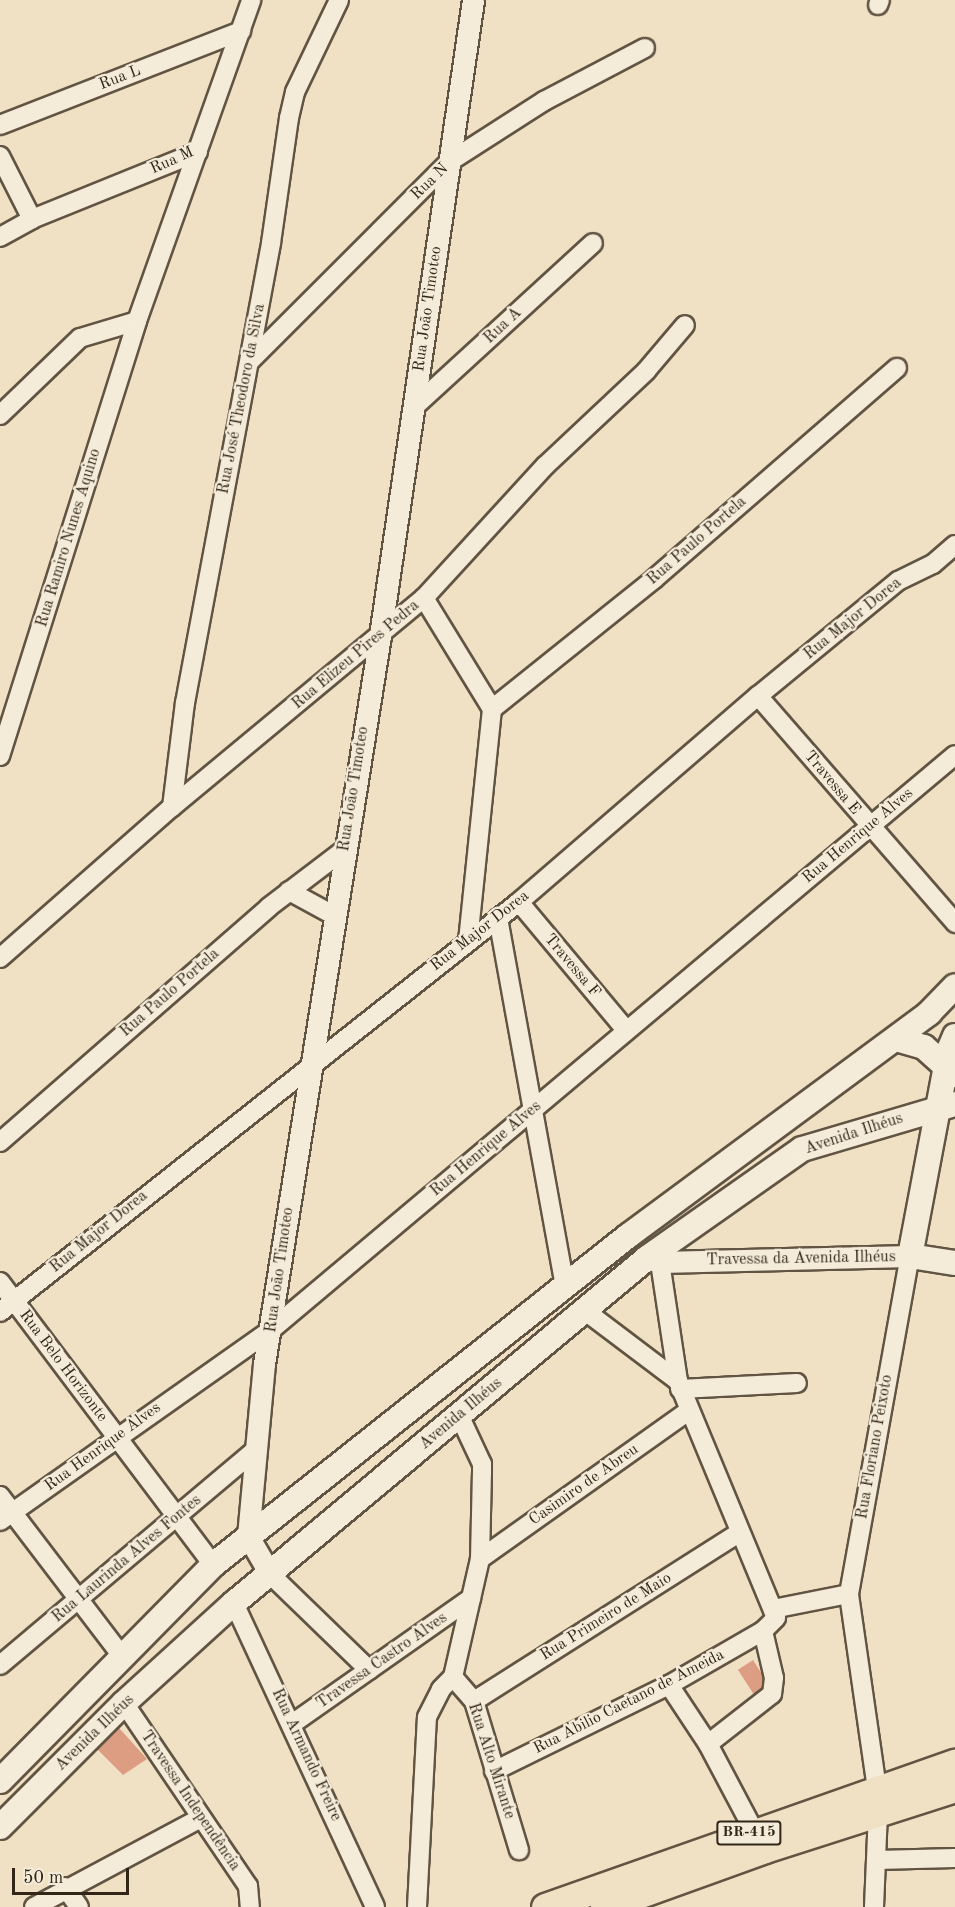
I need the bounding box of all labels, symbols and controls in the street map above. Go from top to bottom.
street label: Rua L [96,61,144,95]
street label: Rua M [147,143,197,179]
street label: Rua N [407,160,453,204]
street label: Rua João Timoteo [410,245,446,373]
street label: Rua José Theodoro da Silva [214,302,270,496]
street label: Rua A [480,304,526,348]
street label: Rua Ramiro Nunes Aquino [33,446,105,630]
street label: Rua Paulo Portela [643,493,751,589]
street label: Rua Major Dorea [800,574,906,664]
street label: Rua Elizeu Pires Pedra [288,596,424,714]
street label: Rua João Timoteo [335,725,373,853]
street label: Travessa E [800,747,864,819]
street label: Rua Henrique Alves [799,784,917,888]
street label: Rua Major Dorea [427,886,533,976]
street label: Travessa F [540,930,604,1002]
street label: Rua Paulo Portela [116,945,224,1041]
street label: Rua Henrique Alves [427,1097,545,1201]
street label: Avenida Ilhéus [802,1109,906,1159]
street label: Rua Major Dorea [46,1187,152,1277]
street label: Rua João Timoteo [262,1206,298,1334]
street label: Travessa da Avenida Ilhéus [706,1248,896,1270]
street label: Rua Belo Horizonte [15,1306,111,1426]
street label: Rua Floriano Peixoto [853,1373,897,1521]
street label: Avenida Ilhéus [416,1374,506,1454]
street label: Rua Henrique Alves [41,1398,165,1496]
street label: Casimiro de Abreu [526,1440,642,1530]
street label: Rua Laurinda Alves Fontes [48,1491,206,1627]
street label: Rua Primeiro de Maio [537,1569,675,1665]
street label: Travessa Castro Alves [313,1609,451,1713]
street label: Rua Abilio Caetano de Ameida [530,1645,728,1759]
street label: Rua Armando Freire [267,1686,345,1824]
street label: Avenida Ilhéus [52,1691,138,1775]
street label: Rua Alto Mirante [463,1701,519,1821]
street label: Travessa Independência [136,1727,244,1875]
road number: BR-415 [716,1821,782,1845]
scale bar [15,1856,132,1894]
text: 50 m [23,1869,63,1887]

